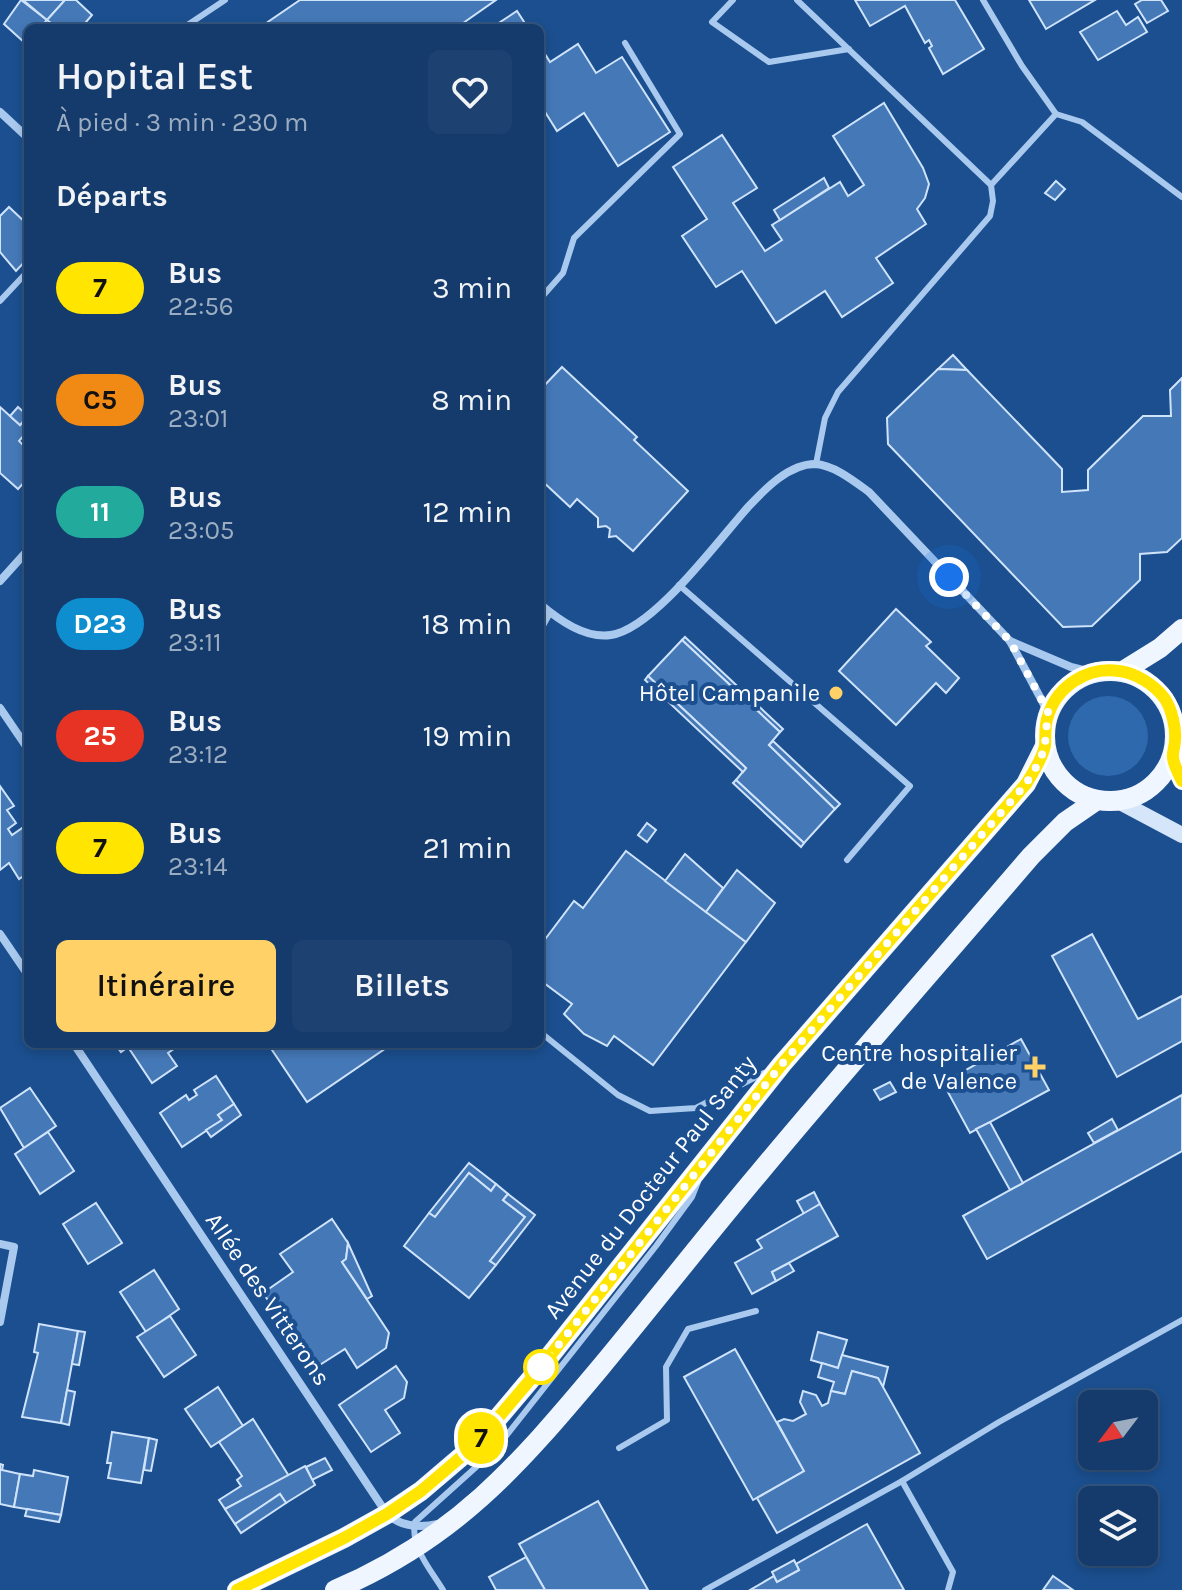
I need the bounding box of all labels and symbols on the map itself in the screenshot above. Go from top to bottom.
your location [929,557,969,597]
place label: Hôtel Campanile [639,679,820,707]
marker: Hôtel Campanile [827,684,845,702]
place label: Centre hospitalier de Valence [821,1039,1017,1095]
street label: Avenue du Docteur Paul Santy [538,1050,762,1324]
marker: Centre hospitalier de Valence [1024,1056,1046,1078]
street label: Allée des Vitterons [200,1207,336,1391]
unlabelled marker [524,1350,558,1384]
north arrow [1078,1390,1158,1470]
line badge: 7 [455,1412,507,1464]

